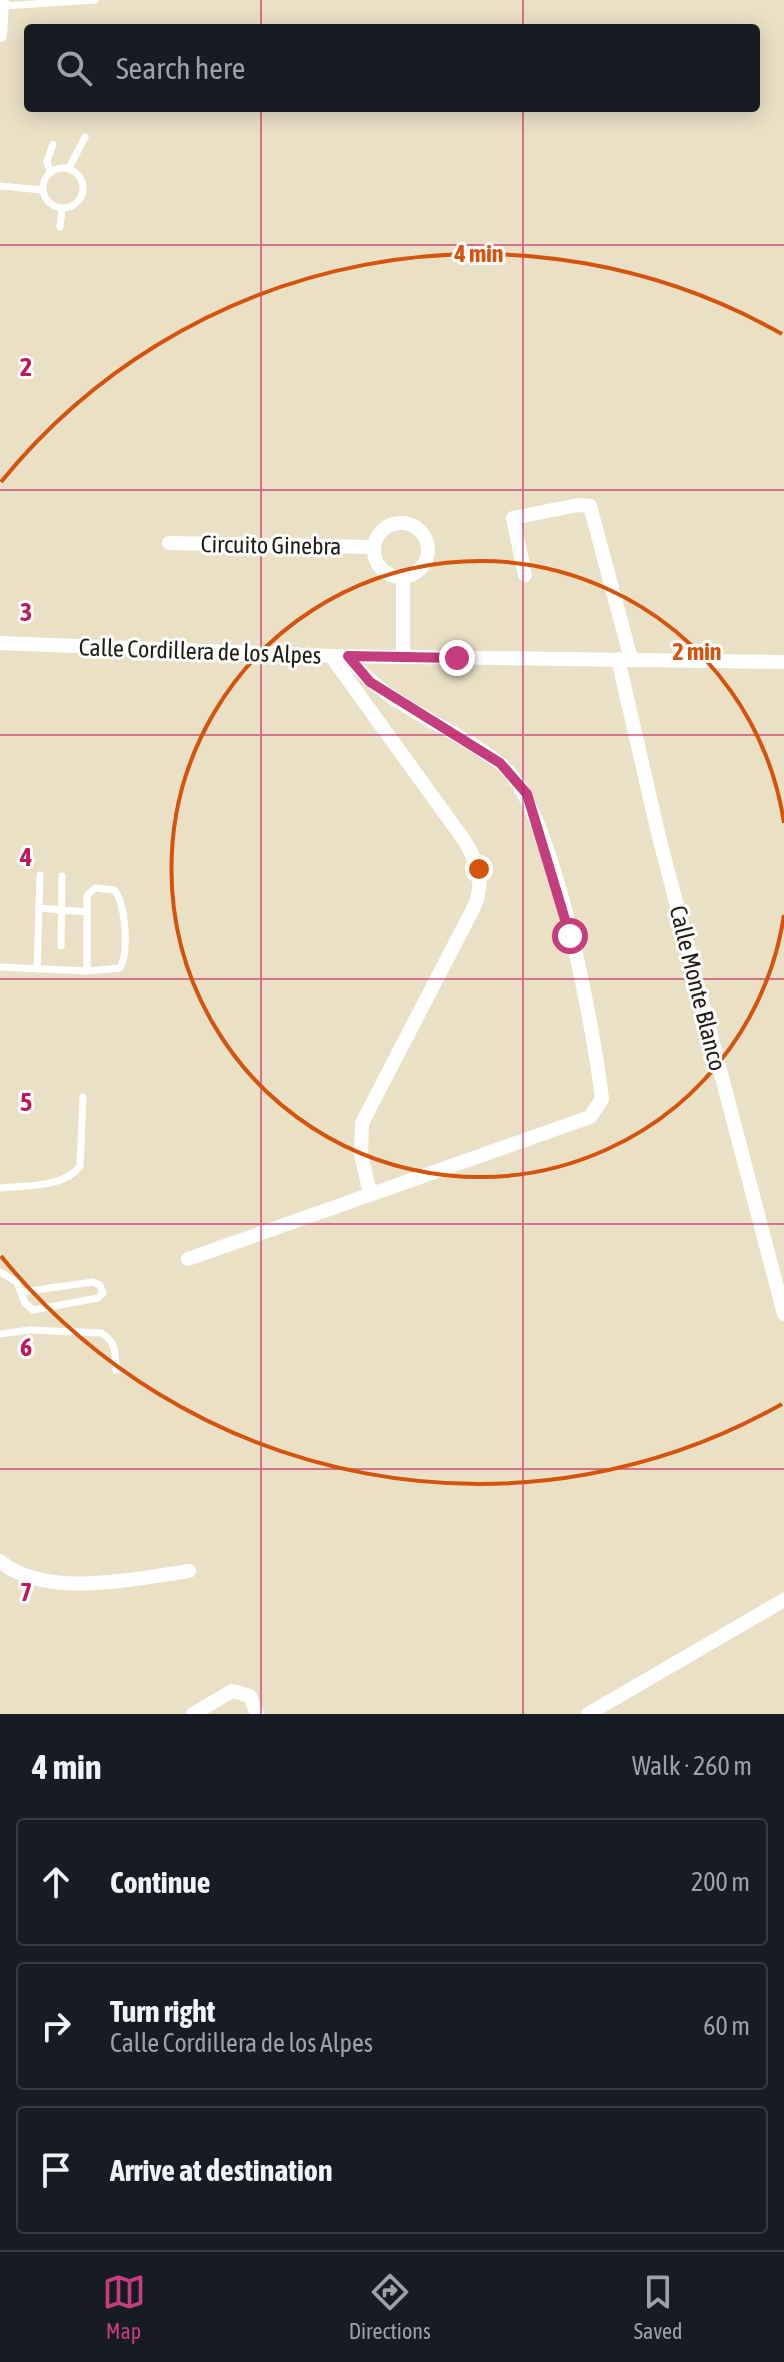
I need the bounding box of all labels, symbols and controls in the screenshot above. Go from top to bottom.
search box [24,24,760,112]
icon: search [52,46,96,90]
text: Search here [116,51,245,85]
text: 4 min [453,240,504,267]
text: 2 [20,352,32,382]
street label: Circuito Ginebra [201,530,341,560]
text: 3 [20,597,32,627]
street label: Calle Cordillera de los Alpes [78,633,322,669]
text: 2 min [672,638,722,665]
route end [439,640,475,676]
text: 4 [19,842,32,872]
centre of rings [465,855,493,883]
street label: Calle Monte Blanco [664,903,732,1073]
route start [552,918,588,954]
text: 5 [20,1087,32,1117]
text: 6 [20,1332,32,1362]
text: 7 [20,1577,32,1607]
text: 4 min [32,1747,101,1786]
text: Walk · 260 m [632,1751,752,1781]
icon: ahead [34,1860,78,1904]
text: Continue [110,1865,210,1899]
text: 200 m [691,1867,750,1897]
text: Turn right [110,1994,216,2028]
icon: right [34,2004,78,2048]
text: 60 m [703,2011,750,2041]
text: Calle Cordillera de los Alpes [110,2028,373,2058]
icon: arrive [34,2148,78,2192]
text: Arrive at destination [110,2153,332,2187]
tab: Map [102,2270,146,2344]
tab: Directions [349,2270,431,2344]
tab: Saved [634,2270,682,2344]

